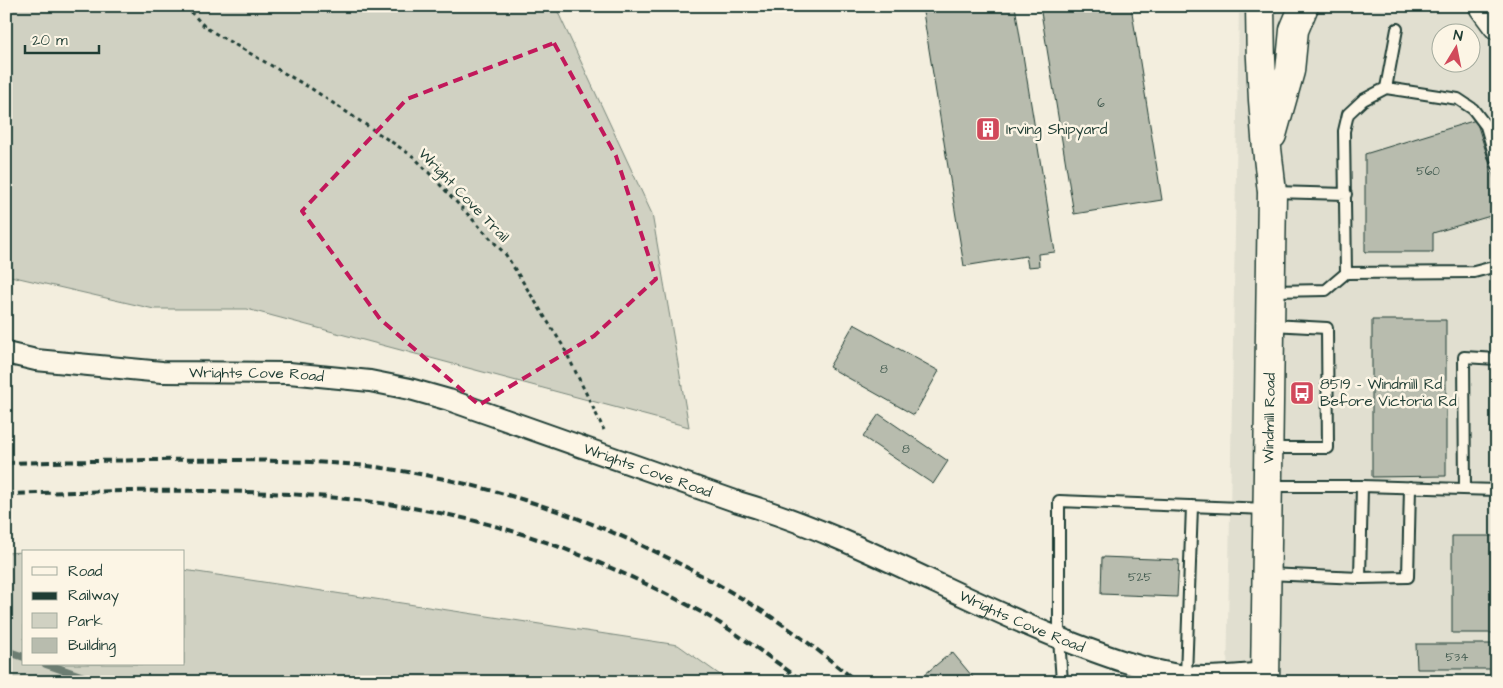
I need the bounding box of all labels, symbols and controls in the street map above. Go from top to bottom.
scale bar [25,22,99,54]
north arrow [1430,22,1480,72]
text: N [1452,26,1464,47]
text: 20 m [32,30,68,51]
house number: 6 [1097,95,1105,112]
building icon: Irving Shipyard [975,116,1001,142]
place label: Irving Shipyard [1006,119,1108,141]
street label: Wright Cove Trail [413,144,514,247]
house number: 560 [1416,163,1440,180]
house number: 8 [880,361,888,378]
street label: Wrights Cove Road [189,362,325,387]
street label: Windmill Road [1258,372,1281,464]
place label: 8519 - Windmill Rd Before Victoria Rd [1320,374,1457,412]
bus stop icon: 8519 - Windmill Rd Before Victoria Rd [1289,380,1315,406]
street label: Wrights Cove Road [581,438,715,503]
house number: 8 [902,441,910,458]
legend [22,550,185,666]
text: Road [68,561,103,582]
house number: 525 [1128,569,1152,586]
text: Railway [68,585,119,607]
street label: Wrights Cove Road [956,585,1088,658]
text: Park [68,611,103,632]
text: Building [68,635,116,657]
house number: 534 [1446,649,1468,666]

